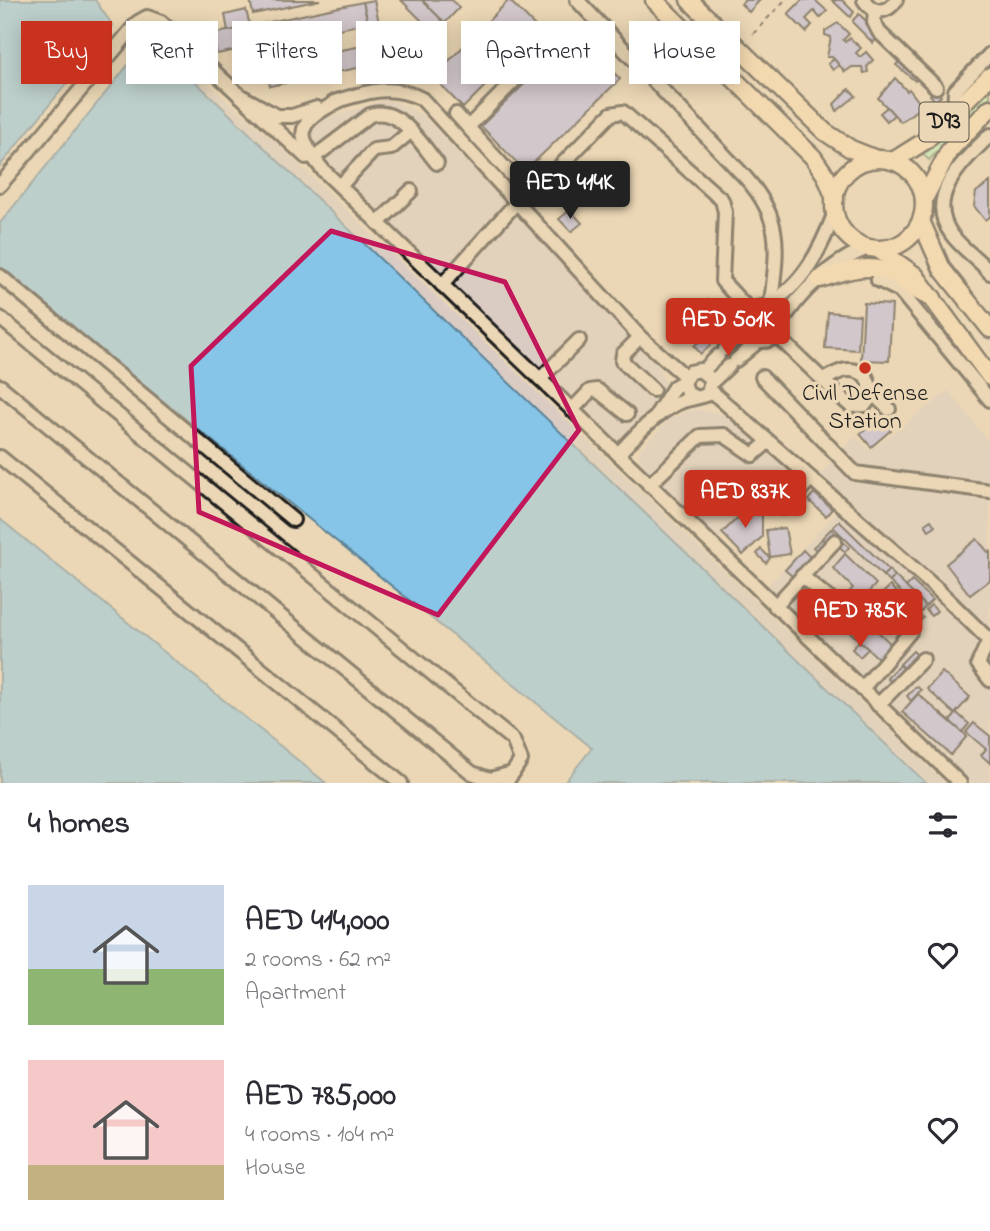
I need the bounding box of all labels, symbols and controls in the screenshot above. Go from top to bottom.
chip: Buy [21,21,112,84]
chip: Rent [126,21,218,84]
chip: Filters [232,21,342,84]
chip: New [356,21,447,84]
chip: Apartment [461,21,615,84]
chip: House [629,21,740,84]
road number: D93 [920,102,968,141]
pin: AED 414K [498,162,642,221]
text: AED 414K [526,167,614,200]
pin: AED 501K [656,298,800,358]
text: AED 501K [682,304,774,337]
marker: Civil Defense Station [857,360,873,376]
place label: Civil Defense Station [802,377,928,440]
pin: AED 837K [673,470,817,530]
text: AED 837K [700,476,790,509]
pin: AED 785K [788,590,932,649]
text: AED 785K [813,595,907,628]
text: 4 homes [28,803,130,847]
icon: filters [924,806,962,844]
text: AED 414,000 [245,900,389,944]
icon: home [84,913,168,997]
icon: heart [924,936,962,974]
text: 2 rooms · 62 m² [245,944,391,977]
text: Apartment [245,977,346,1010]
text: AED 785,000 [245,1075,396,1119]
icon: home [84,1088,168,1172]
icon: heart [924,1111,962,1149]
text: 4 rooms · 104 m² [245,1119,394,1152]
text: House [245,1152,305,1185]

